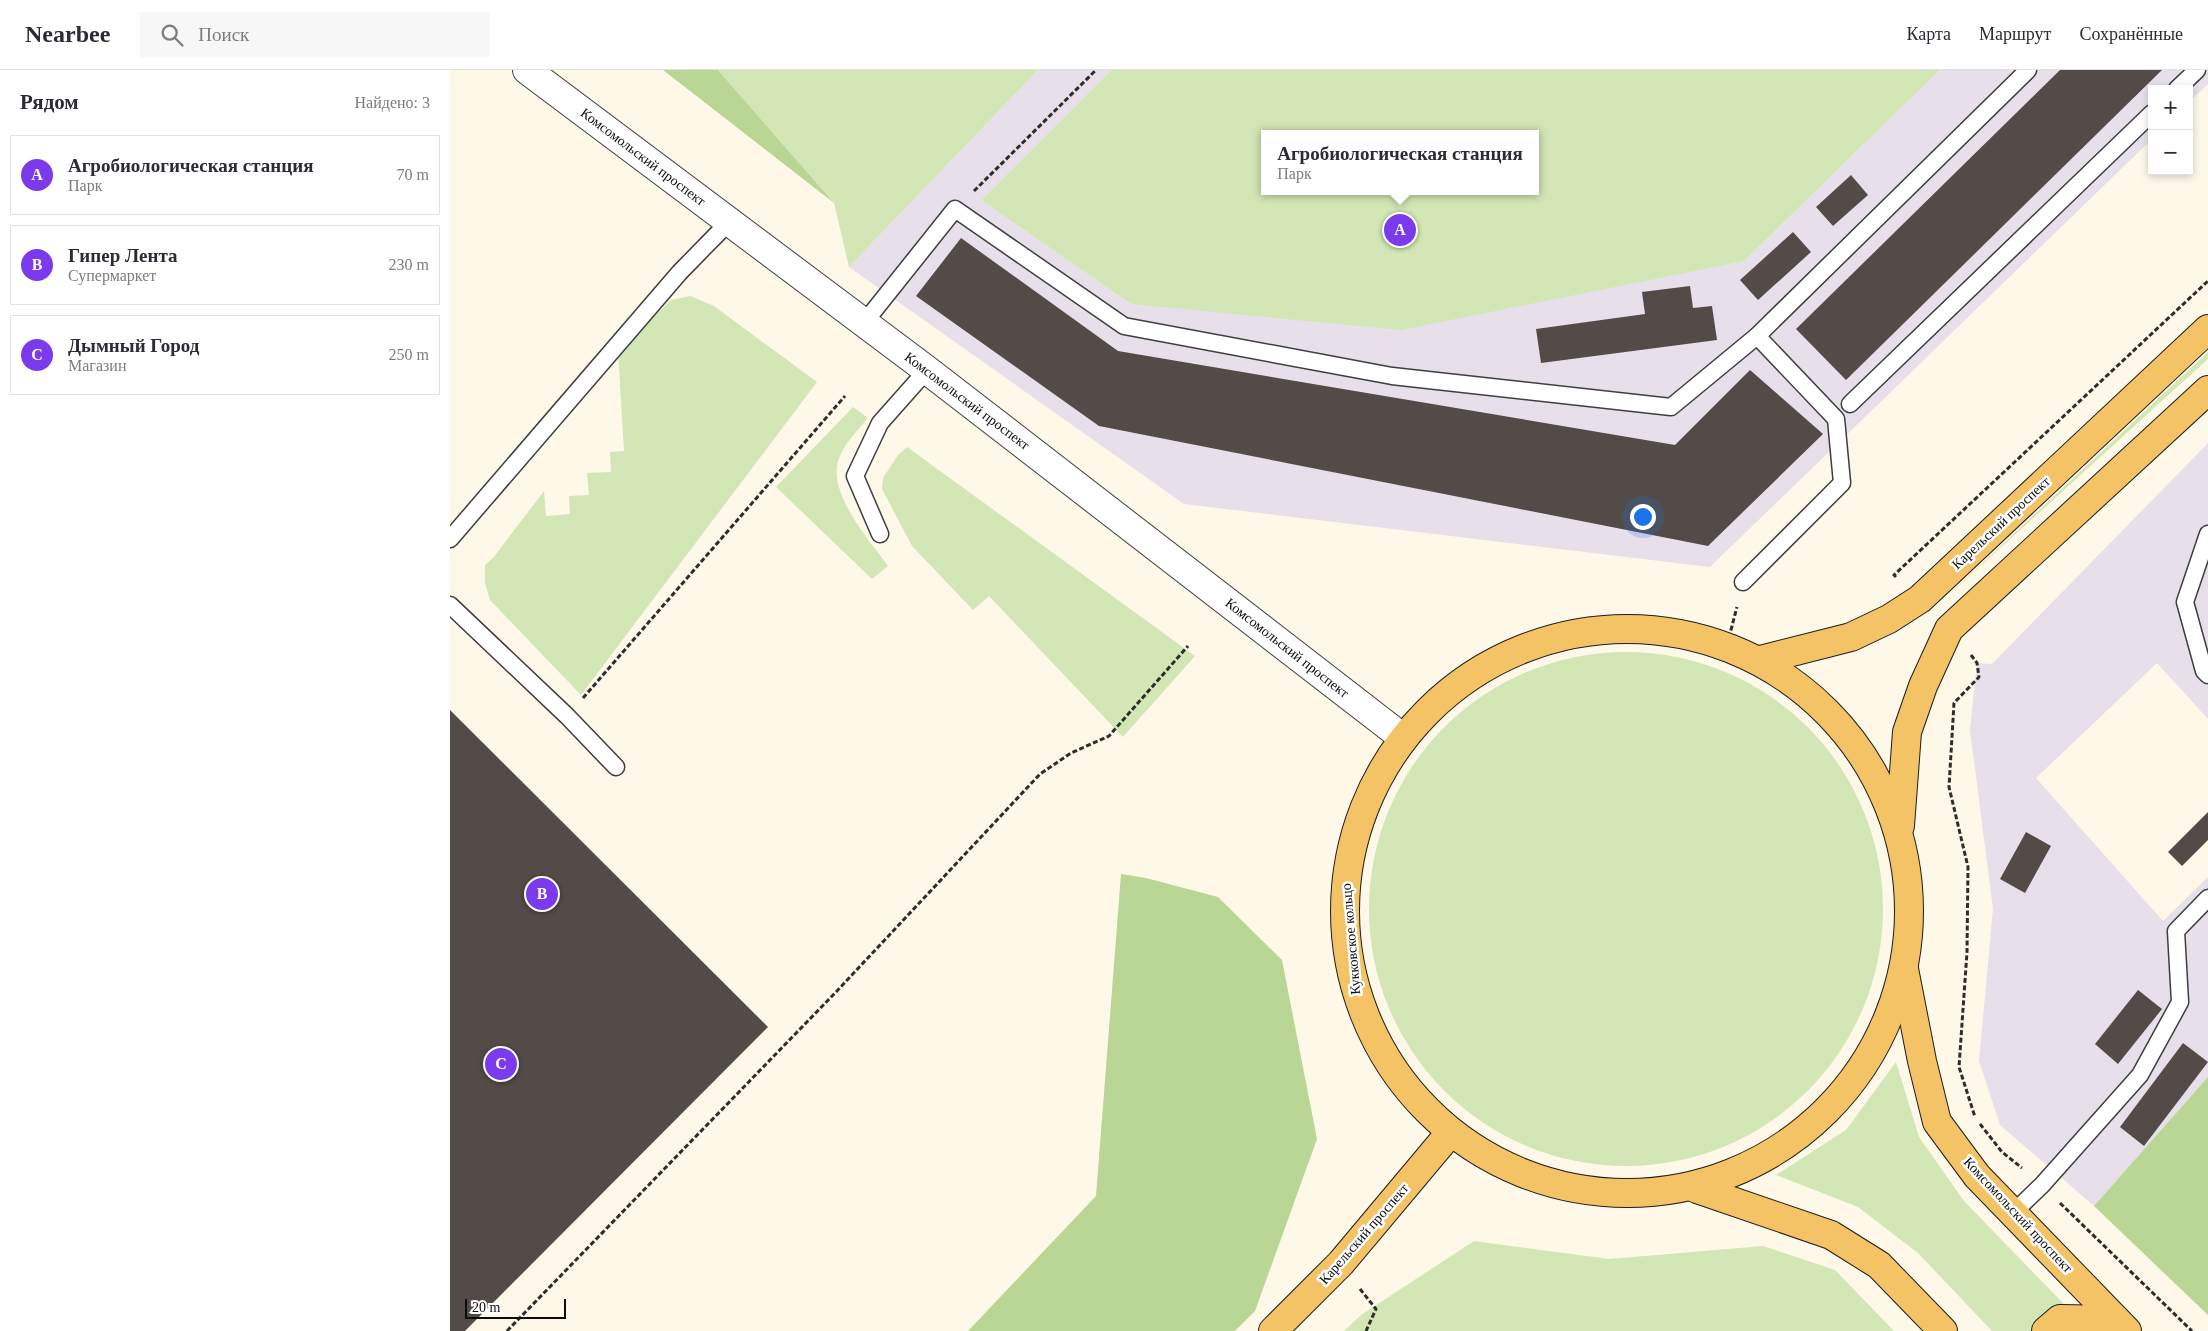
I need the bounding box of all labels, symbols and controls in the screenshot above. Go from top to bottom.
search box [140,12,490,57]
text: Nearbee [25,21,110,47]
icon: search [158,21,186,49]
text: Поиск [198,24,249,45]
text: Карта [1906,24,1951,44]
text: Маршрут [1979,24,2051,44]
text: Сохранённые [2079,24,2183,44]
map controls [2148,85,2193,175]
button: + [2148,85,2193,130]
text: Рядом [20,90,79,114]
text: Найдено: 3 [355,94,430,111]
street label: Комсомольский проспект [578,105,708,209]
popup [1261,130,1539,195]
button: − [2148,130,2193,175]
text: Агробиологическая станция [1277,143,1523,164]
text: Агробиологическая станция [68,155,313,176]
text: Парк [1277,165,1312,182]
text: A [31,166,43,183]
text: 70 m [397,166,429,183]
text: Парк [68,177,102,194]
pin: A [1384,211,1416,249]
text: Гипер Лента [68,245,177,266]
text: B [32,256,42,273]
text: 230 m [389,256,429,273]
text: Супермаркет [68,267,156,284]
text: Дымный Город [68,335,199,356]
text: C [31,346,43,363]
text: 250 m [389,346,429,363]
street label: Комсомольский проспект [902,349,1032,453]
text: Магазин [68,357,126,374]
street label: Карельский проспект [1949,474,2053,572]
your location [1630,504,1656,530]
street label: Комсомольский проспект [1222,595,1352,701]
pin: B [526,875,558,913]
street label: Кукковское кольцо [1339,883,1363,995]
pin: C [485,1045,517,1083]
street label: Комсомольский проспект [1961,1154,2075,1276]
street label: Карельский проспект [1316,1181,1412,1287]
scale bar [465,1296,566,1319]
text: 20 m [472,1300,500,1315]

